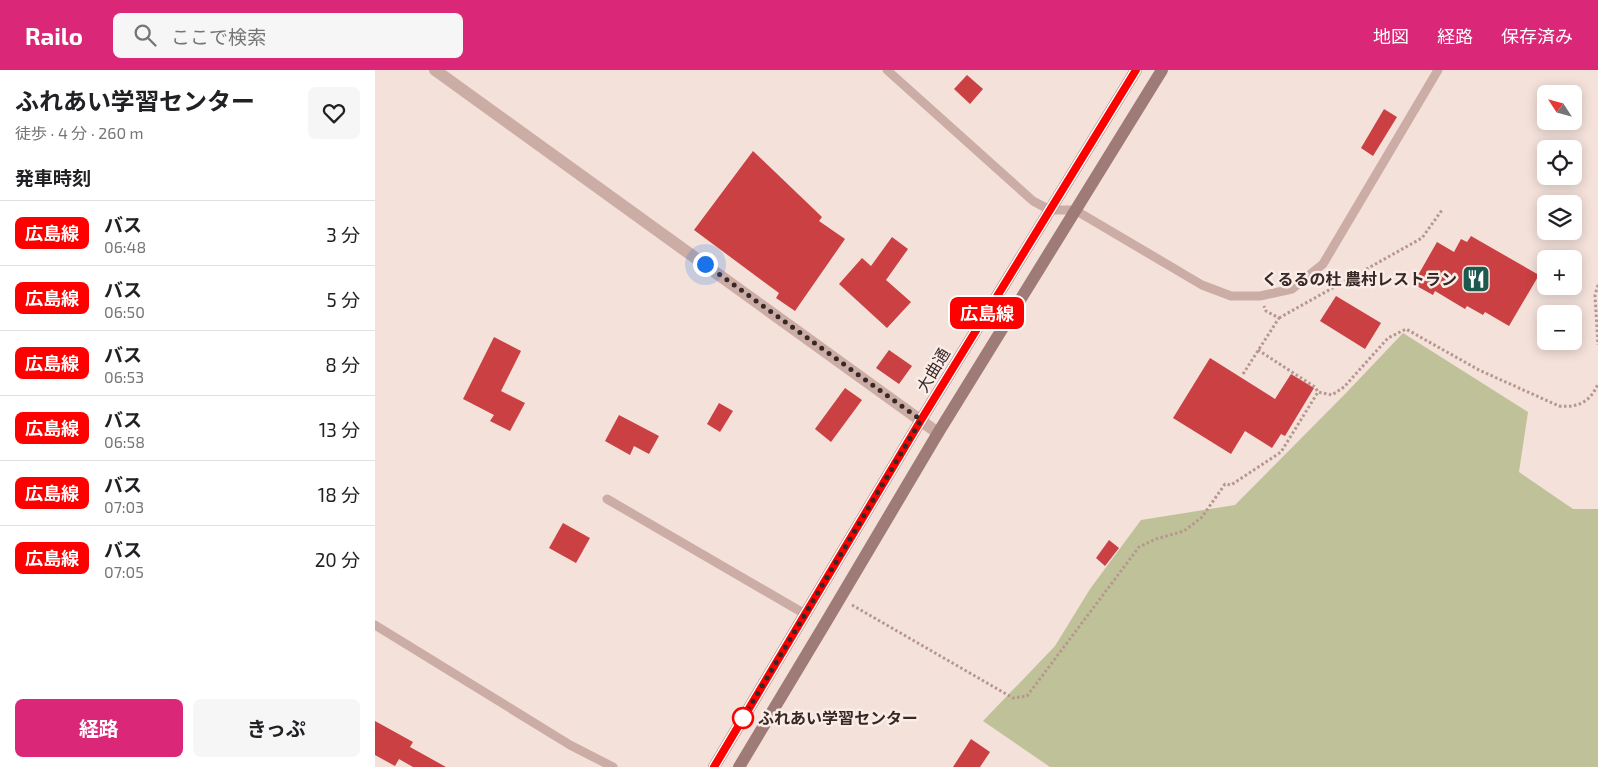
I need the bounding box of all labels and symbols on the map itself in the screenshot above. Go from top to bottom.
north arrow [1537,85,1583,130]
your location [693,252,718,277]
restaurant icon: くるるの杜 農村レストラン [1461,264,1491,294]
place label: くるるの杜 農村レストラン [1262,269,1457,288]
line badge: 広島線 [958,297,1016,329]
street label: 大曲通 [912,344,953,395]
marker: ふれあい学習センター [732,707,754,729]
place label: ふれあい学習センター [758,708,918,727]

